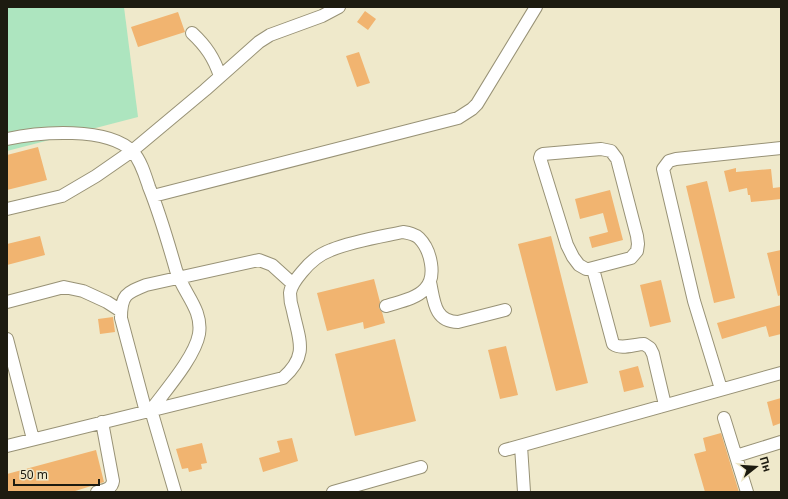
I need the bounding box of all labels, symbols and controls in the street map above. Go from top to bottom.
north arrow [736,447,776,487]
text: Пн [757,454,775,474]
scale bar [14,461,99,487]
text: 50 m [20,466,48,483]

